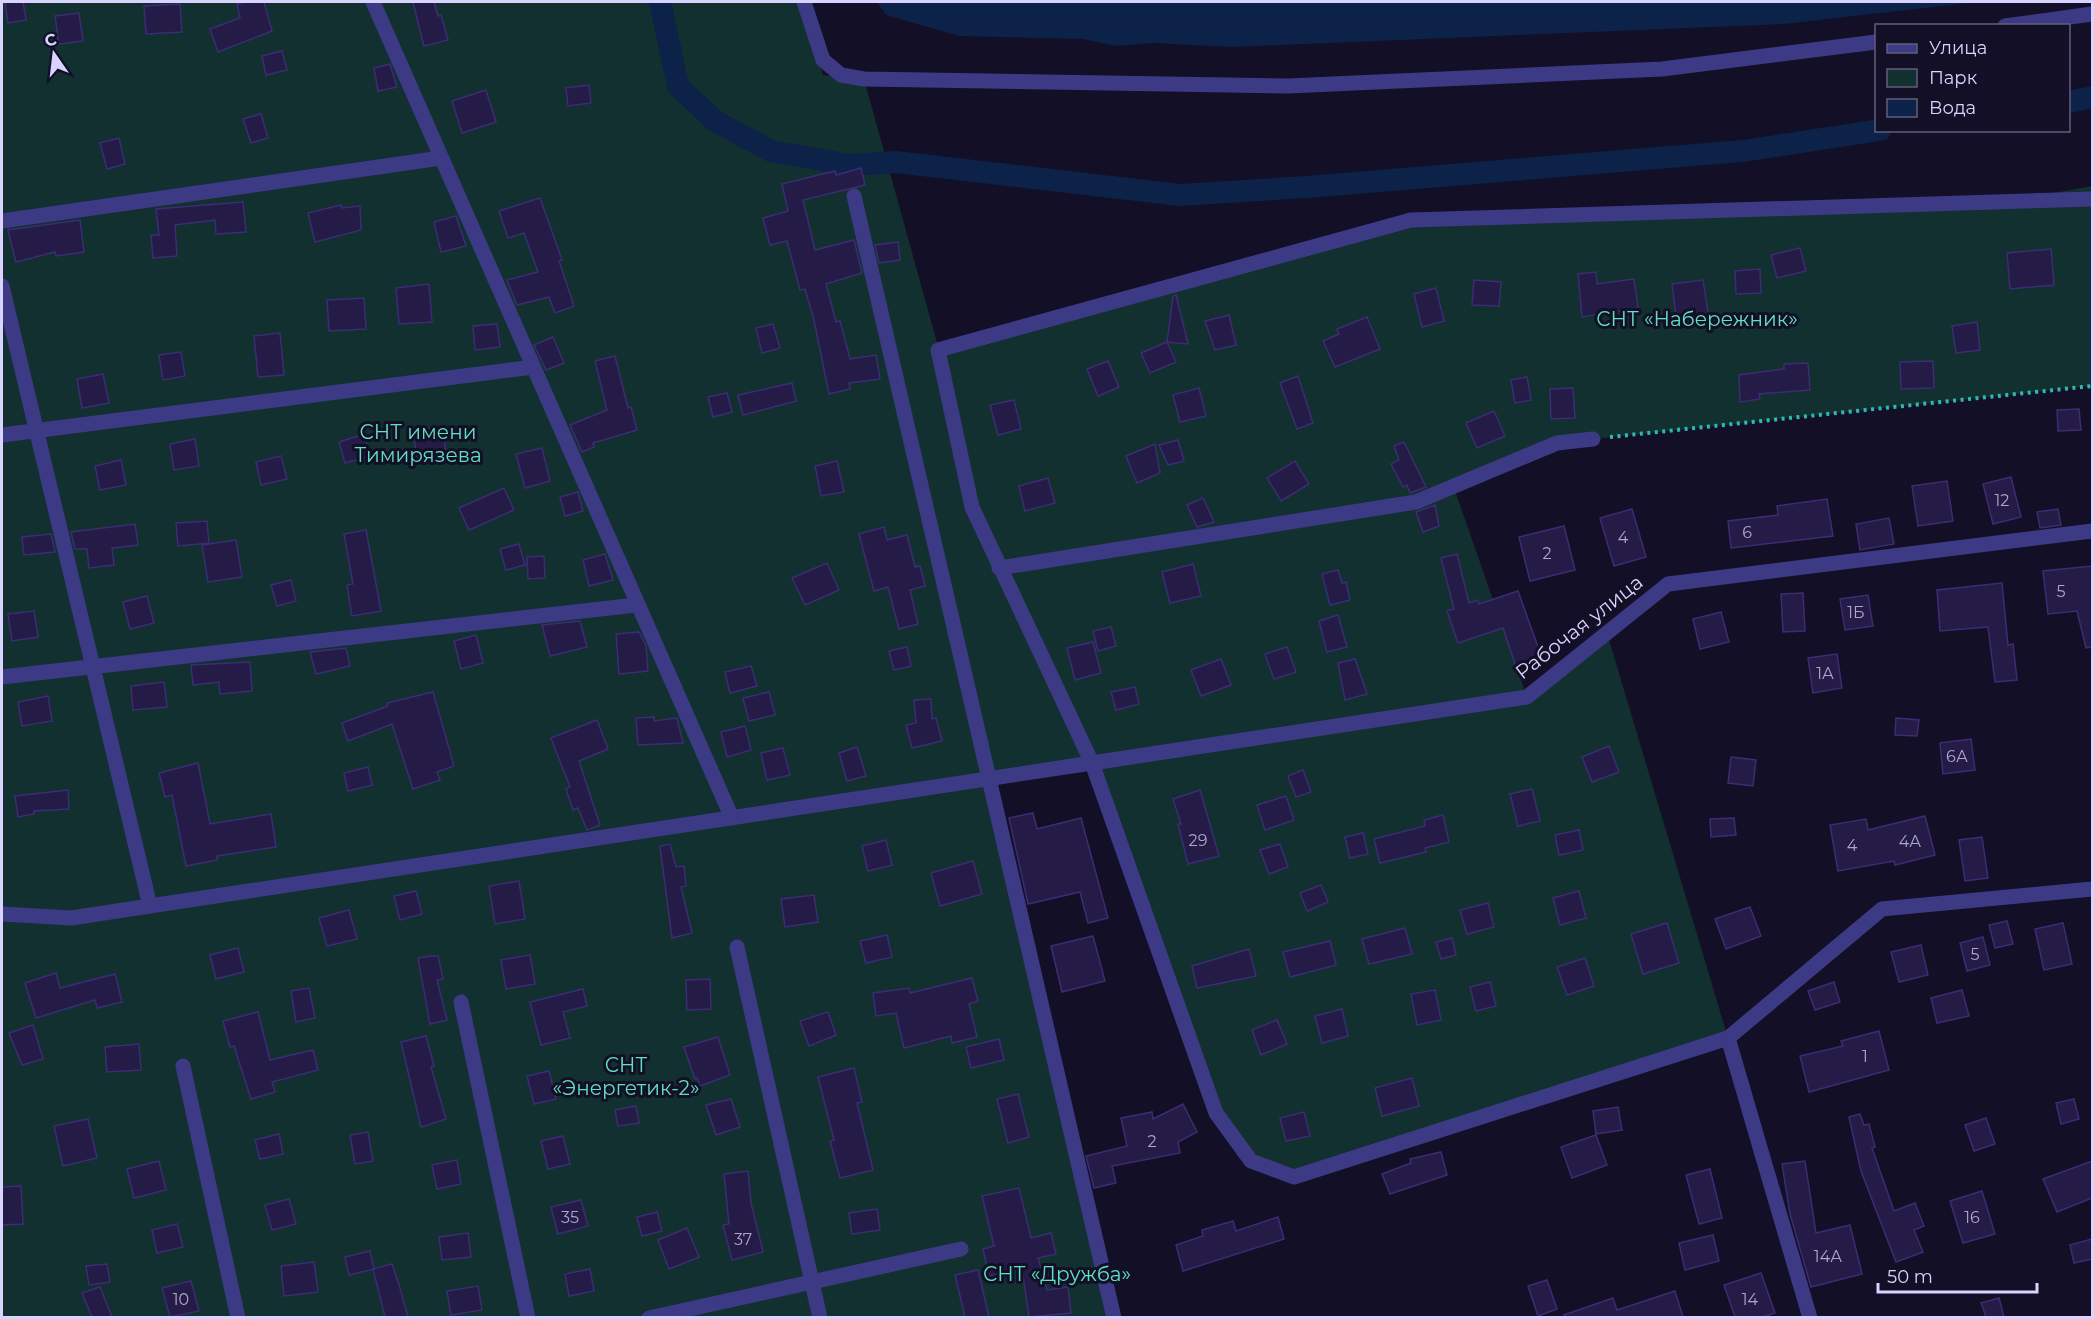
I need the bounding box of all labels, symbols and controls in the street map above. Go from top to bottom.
north arrow [24,24,84,84]
legend [1875,24,2070,132]
text: С [43,29,59,51]
text: Улица [1929,37,1987,59]
text: Парк [1929,67,1978,89]
text: Вода [1929,97,1976,119]
park label: СНТ «Набережник» [1596,307,1798,331]
park label: СНТ имени Тимирязева [354,420,482,467]
house number: 12 [1995,491,2009,510]
house number: 6 [1742,523,1752,542]
house number: 4 [1618,528,1629,547]
house number: 2 [1542,544,1552,563]
street label: Рабочая улица [1511,570,1647,684]
house number: 5 [2056,582,2066,601]
house number: 1Б [1847,603,1865,622]
house number: 1А [1816,664,1834,683]
house number: 6А [1946,747,1968,766]
house number: 29 [1189,831,1207,850]
house number: 4А [1899,832,1921,851]
house number: 4 [1847,836,1858,855]
house number: 5 [1970,945,1980,964]
house number: 1 [1862,1047,1868,1066]
park label: СНТ «Энергетик-2» [553,1053,699,1100]
house number: 2 [1147,1132,1157,1151]
house number: 35 [561,1208,579,1227]
house number: 16 [1964,1208,1980,1227]
house number: 37 [734,1230,752,1249]
house number: 14А [1814,1247,1842,1266]
scale bar [1878,1256,2037,1294]
park label: СНТ «Дружба» [983,1262,1131,1286]
text: 50 m [1887,1266,1933,1288]
house number: 10 [173,1290,189,1309]
house number: 14 [1742,1290,1759,1309]

